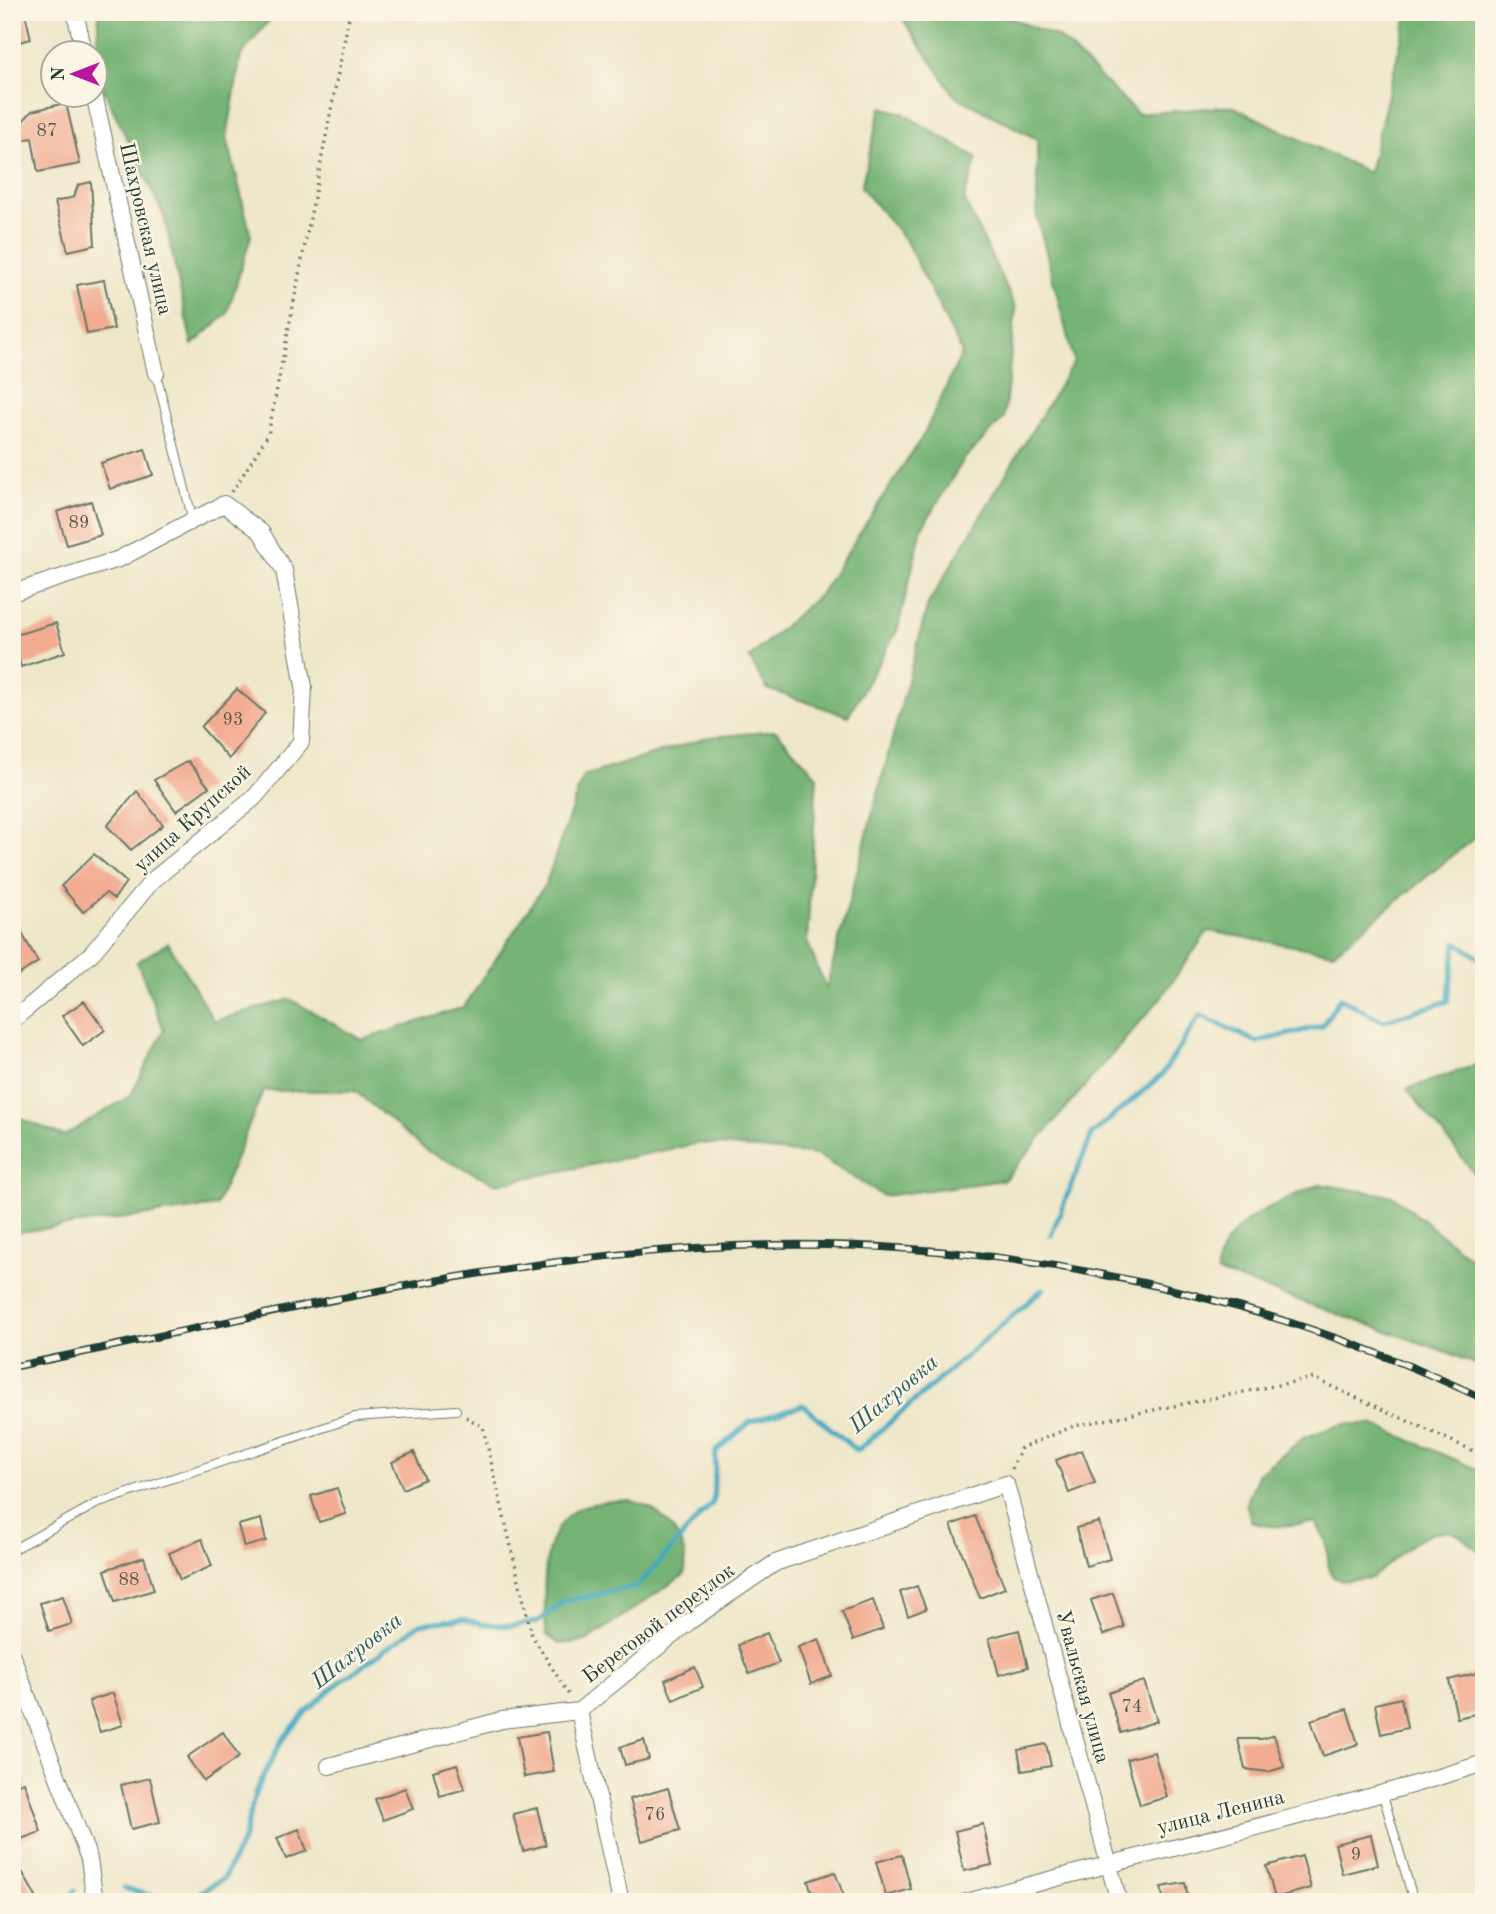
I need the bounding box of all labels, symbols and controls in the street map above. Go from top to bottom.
north arrow [38,38,108,108]
text: N [50,66,69,81]
house number: 87 [37,122,57,140]
street label: Шахровская улица [115,141,175,317]
house number: 89 [69,514,89,532]
house number: 93 [223,711,243,729]
street label: улица Крупской [130,761,256,877]
water label: Шахровка [844,1350,944,1439]
street label: Береговой переулок [579,1560,739,1688]
house number: 88 [119,1571,139,1589]
street label: Увальская улица [1051,1608,1113,1766]
water label: Шахровка [306,1609,407,1695]
house number: 74 [1122,1698,1142,1716]
street label: улица Ленина [1155,1787,1287,1839]
house number: 76 [645,1806,665,1824]
house number: 9 [1351,1846,1361,1864]

